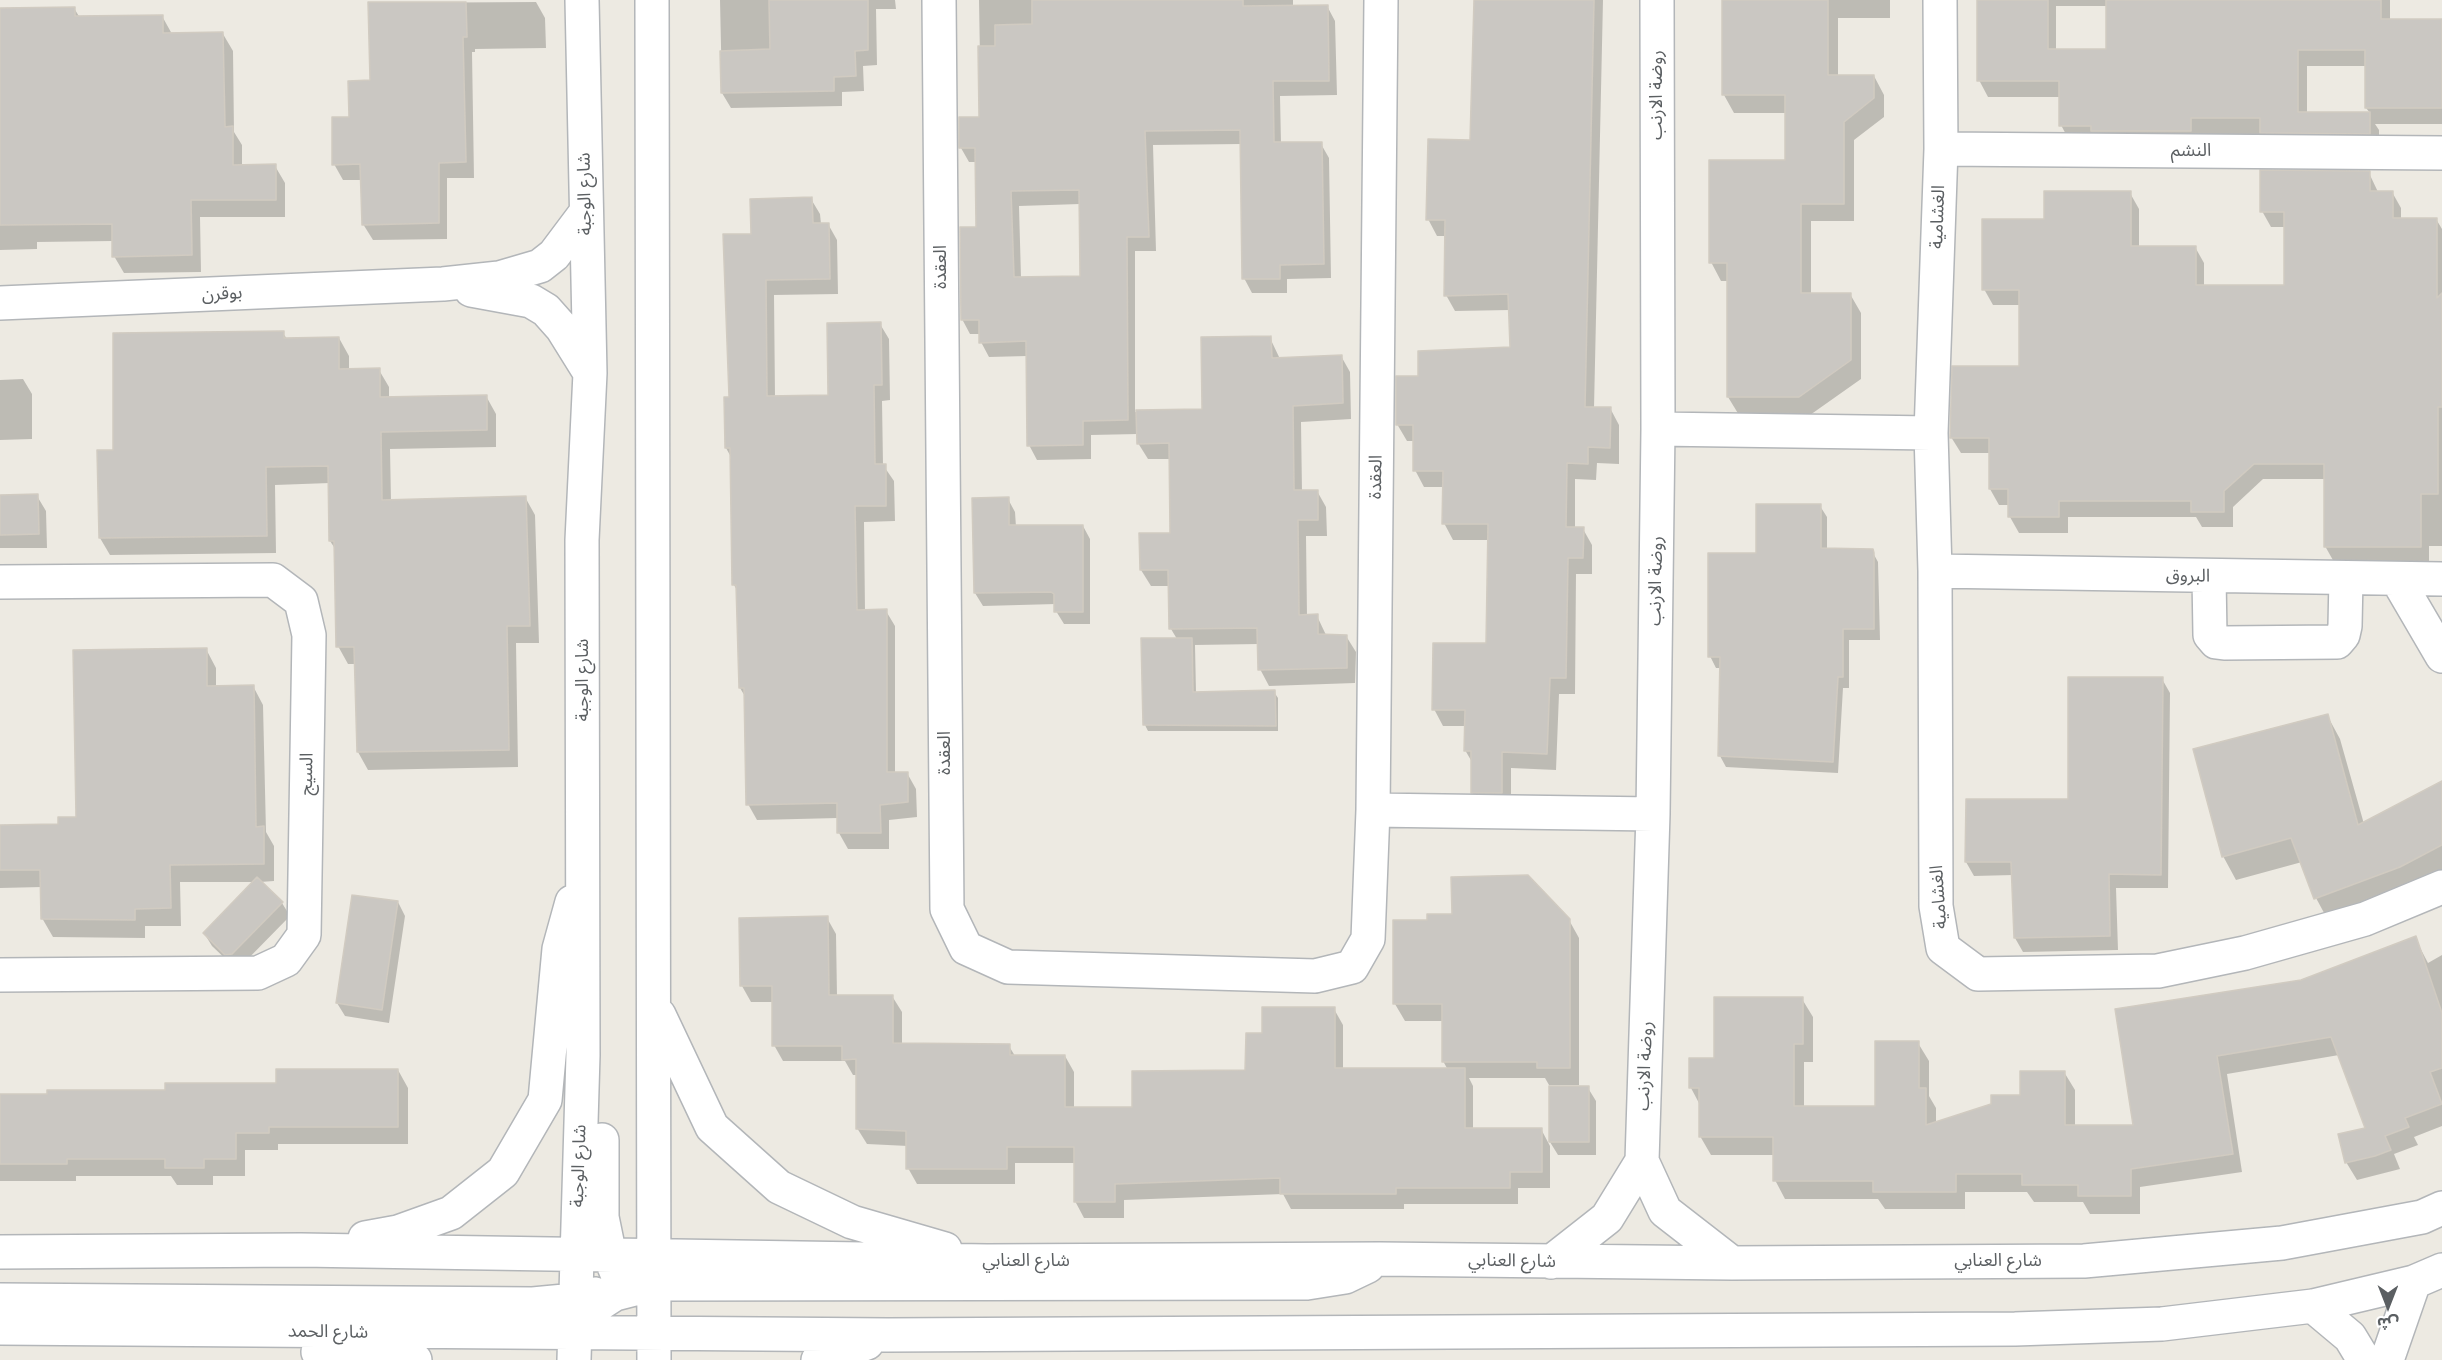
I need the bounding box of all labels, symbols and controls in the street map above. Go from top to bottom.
street label: روضة الارنب [1646,50,1668,140]
street label: النشم [2171,140,2211,162]
street label: شارع الوجبة [573,152,597,236]
street label: الغشامية [1926,185,1950,249]
street label: العقدة [930,245,952,289]
street label: بوقرن [201,282,243,306]
street label: العقدة [1365,455,1387,499]
street label: روضة الارنب [1644,536,1668,626]
street label: البروق [2166,565,2210,587]
street label: شارع الوجبة [572,639,594,721]
street label: العقدة [934,731,956,775]
street label: السيج [296,752,318,796]
street label: الغشامية [1926,864,1952,930]
street label: روضة الارنب [1633,1021,1657,1111]
street label: شارع الوجبة [567,1124,591,1208]
street label: شارع العنابي [1468,1249,1556,1273]
street label: شارع العنابي [982,1250,1070,1272]
street label: شارع العنابي [1954,1250,2042,1272]
north arrow [2358,1276,2418,1336]
text: ش [2377,1314,2399,1334]
street label: شارع الحمد [288,1321,368,1343]

